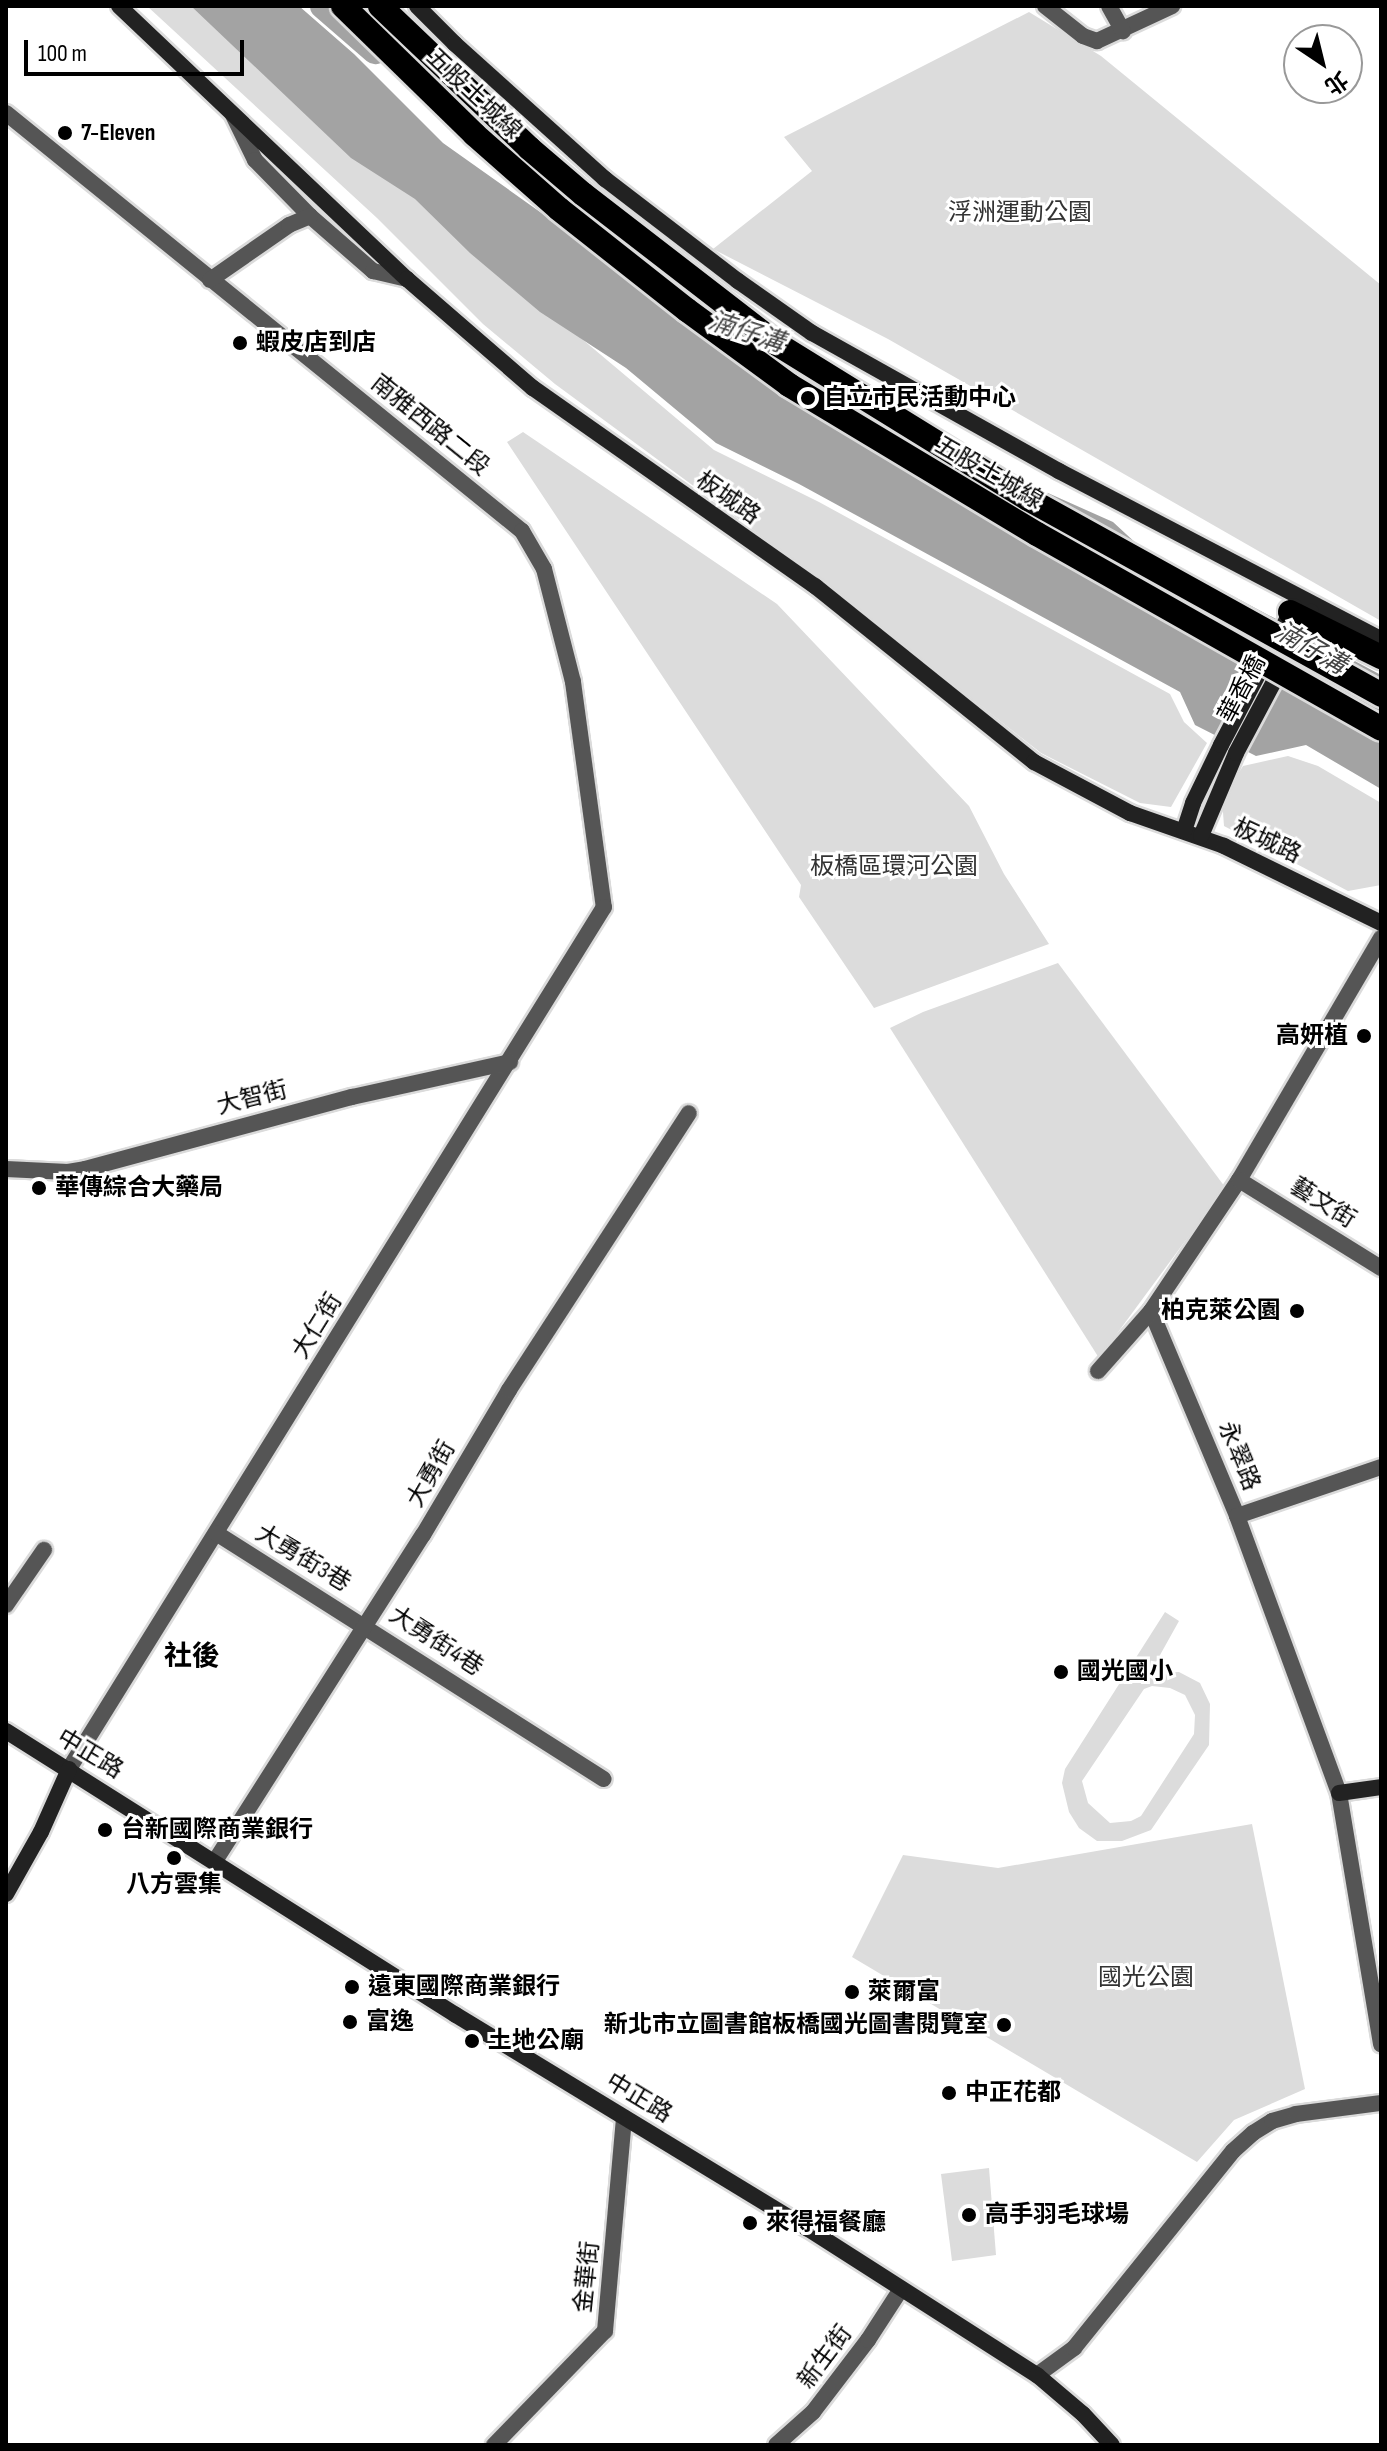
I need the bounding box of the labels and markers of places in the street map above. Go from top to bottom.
place label: 7-Eleven [81,119,155,147]
marker: 7-Eleven [56,124,74,142]
place label: 蝦皮店到店 [256,329,376,357]
marker: 蝦皮店到店 [231,334,249,352]
place label: 自立市民活動中心 [824,384,1016,412]
marker: 自立市民活動中心 [799,389,817,407]
place label: 高妍植 [1276,1022,1348,1050]
marker: 高妍植 [1355,1027,1373,1045]
place label: 華傳綜合大藥局 [55,1174,223,1202]
marker: 華傳綜合大藥局 [30,1179,48,1197]
place label: 柏克萊公園 [1161,1297,1281,1325]
marker: 柏克萊公園 [1288,1302,1306,1320]
place label: 國光國小 [1077,1658,1173,1686]
marker: 國光國小 [1052,1663,1070,1681]
place label: 台新國際商業銀行 [121,1816,313,1844]
marker: 台新國際商業銀行 [96,1821,114,1839]
marker: 八方雲集 [165,1849,183,1867]
place label: 八方雲集 [126,1871,222,1899]
place label: 遠東國際商業銀行 [368,1973,560,2001]
marker: 遠東國際商業銀行 [343,1978,361,1996]
place label: 萊爾富 [868,1978,940,2006]
marker: 萊爾富 [843,1983,861,2001]
place label: 富逸 [366,2008,414,2036]
place label: 新北市立圖書館板橋國光圖書閱覽室 [604,2011,988,2039]
marker: 富逸 [341,2013,359,2031]
marker: 新北市立圖書館板橋國光圖書閱覽室 [995,2016,1013,2034]
place label: 土地公廟 [488,2027,584,2055]
marker: 土地公廟 [463,2032,481,2050]
place label: 中正花都 [965,2079,1061,2107]
marker: 中正花都 [940,2084,958,2102]
place label: 高手羽毛球場 [985,2201,1129,2229]
marker: 高手羽毛球場 [960,2206,978,2224]
place label: 來得福餐廳 [766,2209,886,2237]
marker: 來得福餐廳 [741,2214,759,2232]

